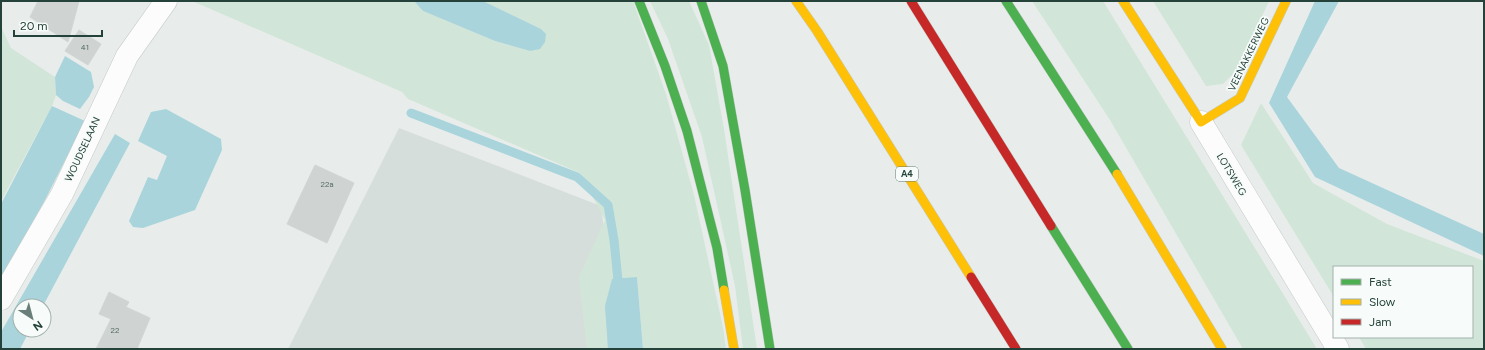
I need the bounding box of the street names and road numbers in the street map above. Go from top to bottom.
street label: VEENAKKERWEG [1225,15,1272,93]
street label: WOUDSELAAN [62,115,103,184]
street label: LOTSWEG [1214,151,1250,198]
road number: A4 [896,167,918,181]

